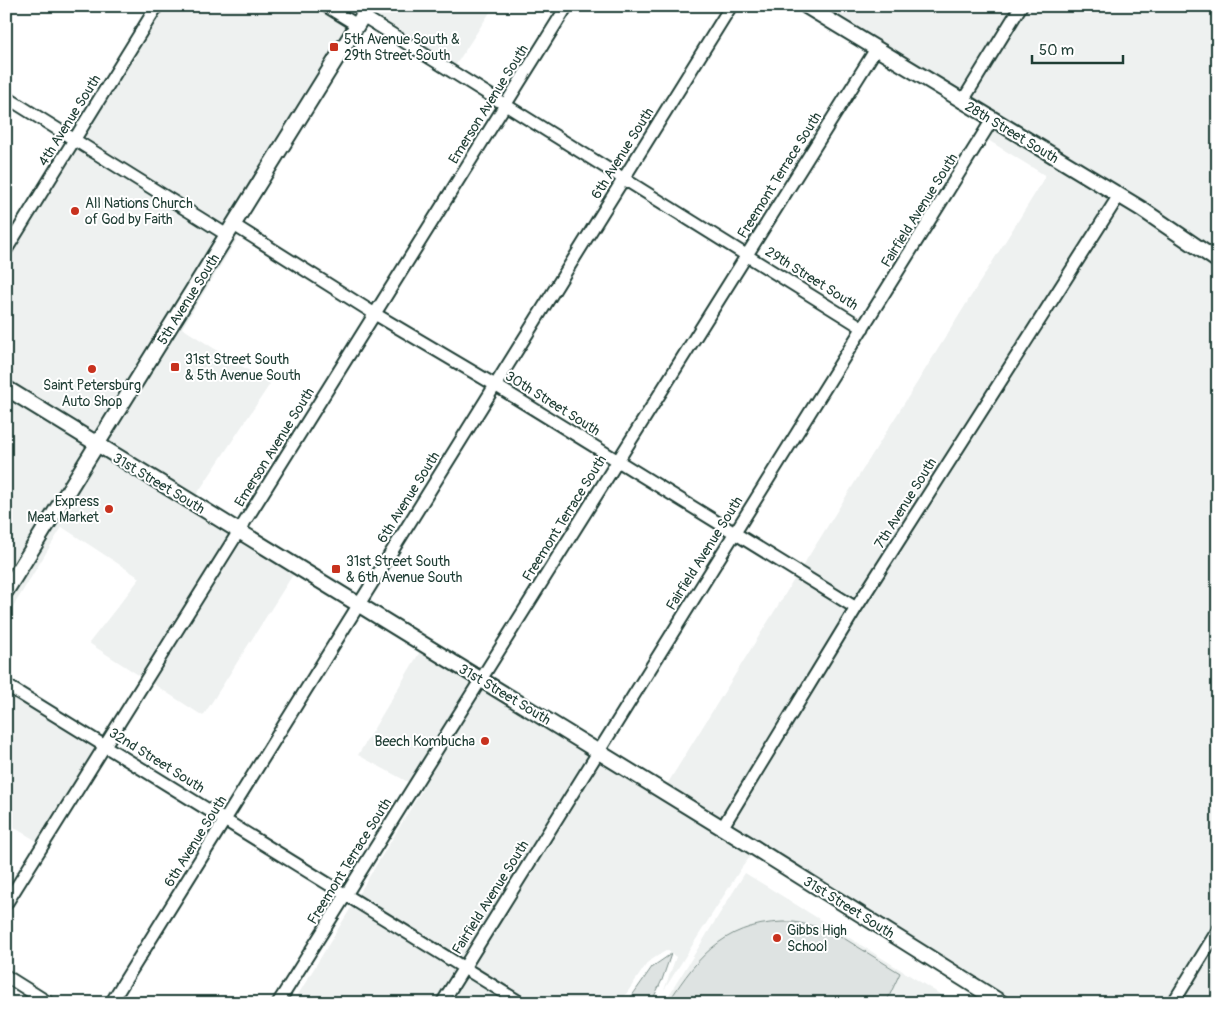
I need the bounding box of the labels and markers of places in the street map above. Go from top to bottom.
place label: 5th Avenue South & 29th Street South [344,31,460,64]
marker: 5th Avenue South & 29th Street South [328,41,340,53]
place label: All Nations Church of God by Faith [85,195,193,228]
marker: All Nations Church of God by Faith [69,205,81,217]
place label: 31st Street South & 5th Avenue South [185,351,301,384]
marker: 31st Street South & 5th Avenue South [169,361,181,373]
marker: Saint Petersburg Auto Shop [86,363,98,375]
place label: Saint Petersburg Auto Shop [43,377,141,410]
place label: Express Meat Market [27,493,100,526]
marker: Express Meat Market [103,503,115,515]
place label: 31st Street South & 6th Avenue South [346,553,462,586]
marker: 31st Street South & 6th Avenue South [330,563,342,575]
place label: Beech Kombucha [374,733,475,750]
marker: Beech Kombucha [479,735,491,747]
place label: Gibbs High School [787,922,847,955]
marker: Gibbs High School [771,932,783,944]

